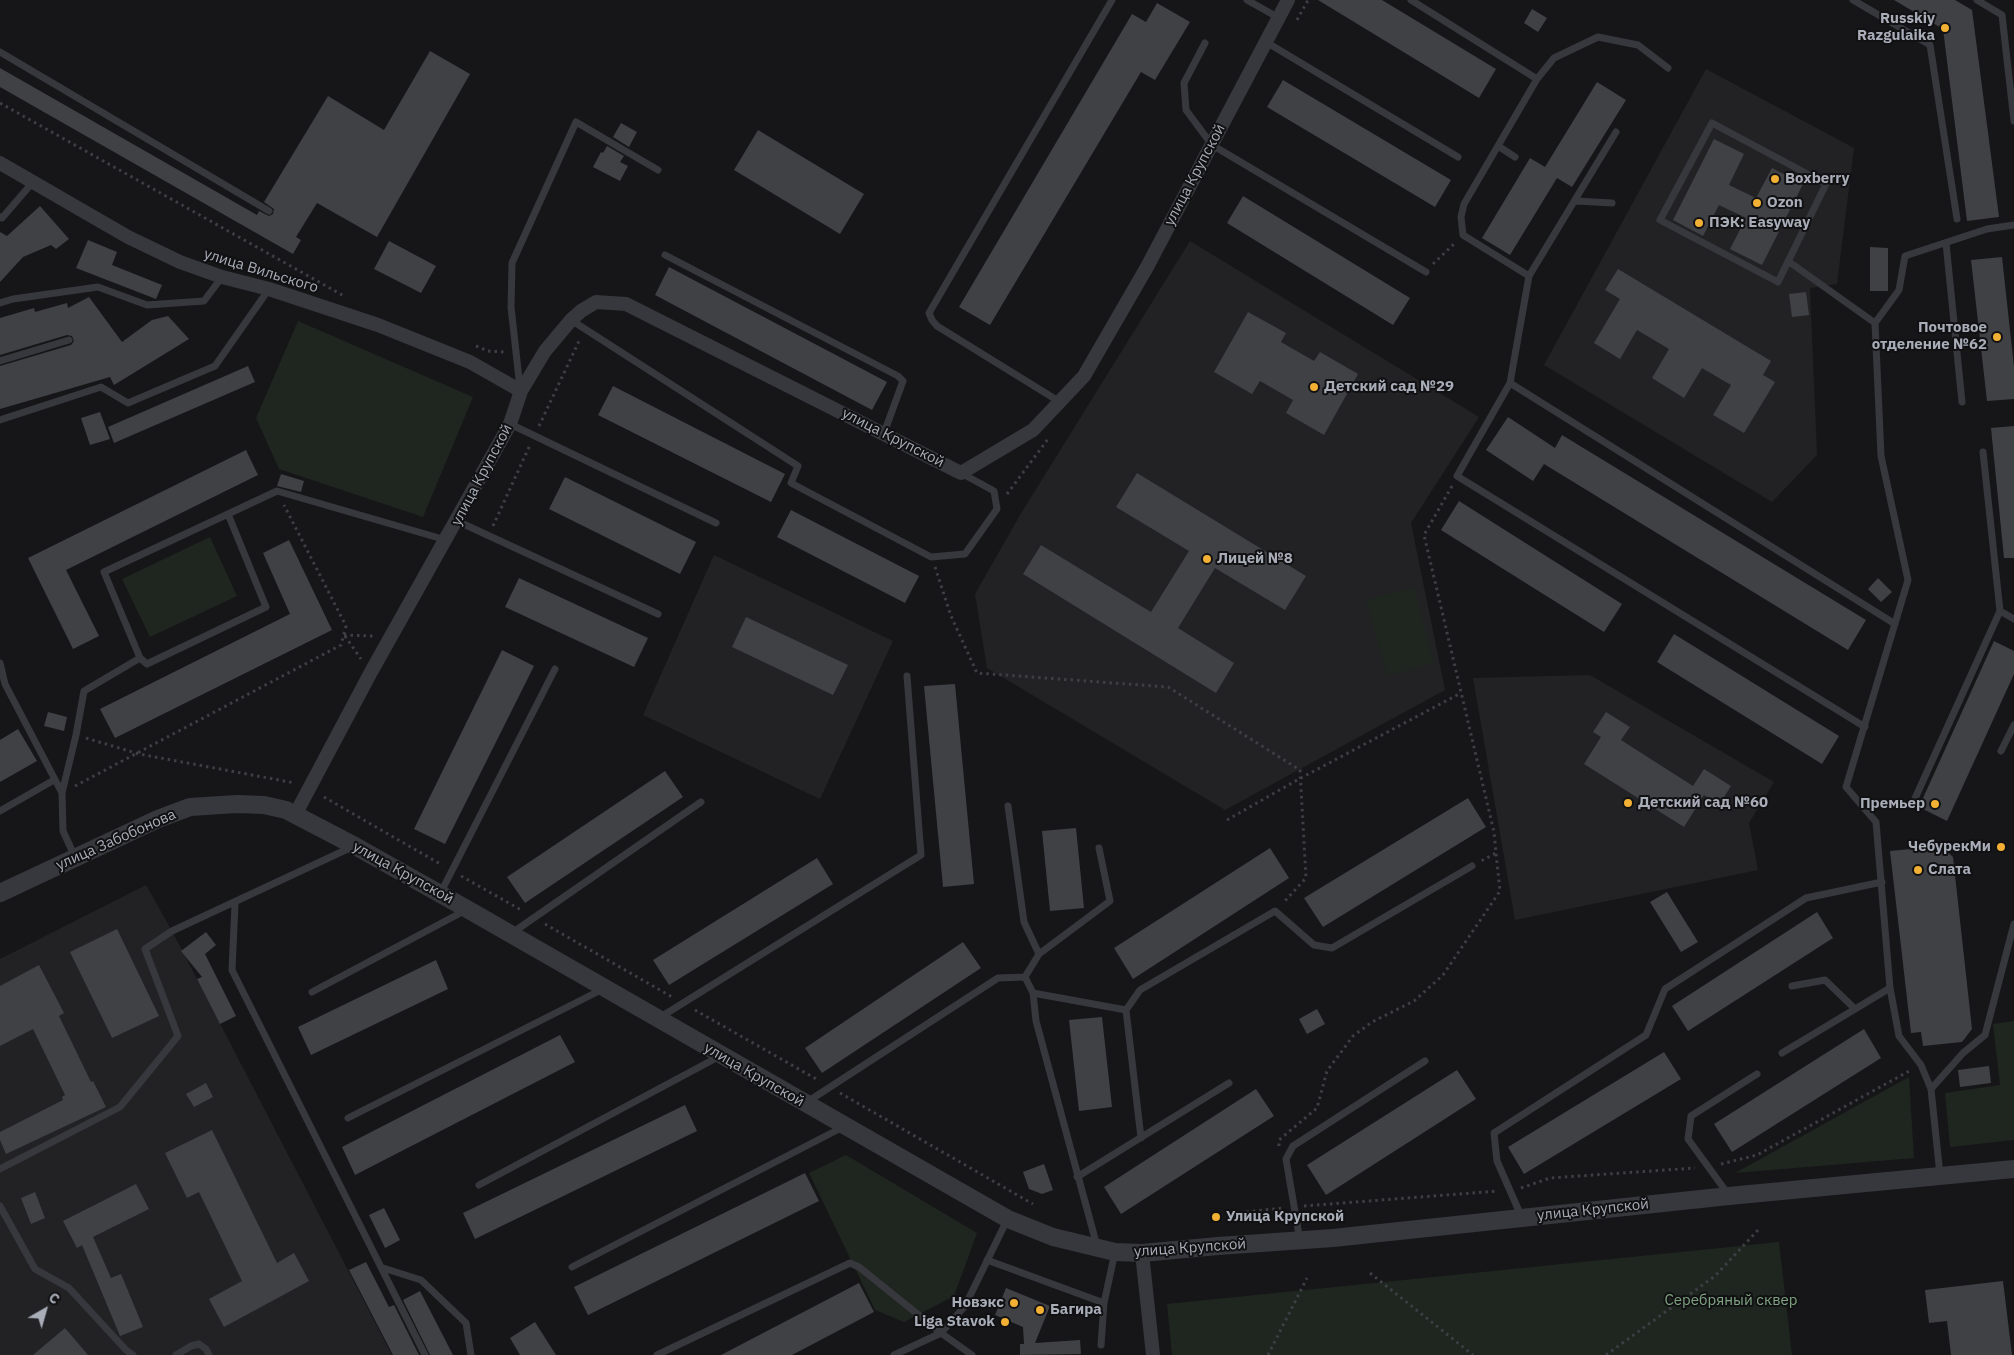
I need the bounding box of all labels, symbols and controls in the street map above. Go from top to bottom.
place label: Russkiy Razgulaika [1857,10,1935,45]
marker: Russkiy Razgulaika [1939,22,1951,34]
street label: улица Крупской [1161,121,1229,229]
place label: Boxberry [1785,170,1849,188]
marker: Boxberry [1769,173,1781,185]
place label: Ozon [1767,194,1803,212]
marker: Ozon [1751,197,1763,209]
place label: ПЭК: Easyway [1709,214,1810,232]
marker: ПЭК: Easyway [1693,217,1705,229]
street label: улица Вильского [202,245,320,297]
place label: Почтовое отделение №62 [1872,319,1987,354]
marker: Почтовое отделение №62 [1991,331,2003,343]
place label: Детский сад №29 [1324,378,1454,396]
marker: Детский сад №29 [1308,381,1320,393]
street label: улица Крупской [839,404,947,472]
street label: улица Крупской [448,421,516,529]
place label: Лицей №8 [1217,550,1293,568]
marker: Лицей №8 [1201,553,1213,565]
place label: Детский сад №60 [1638,794,1768,812]
place label: Премьер [1860,795,1925,813]
marker: Детский сад №60 [1622,797,1634,809]
marker: Премьер [1929,798,1941,810]
street label: улица Забобонова [53,805,179,875]
street label: улица Крупской [349,838,457,908]
place label: ЧебурекМи [1908,838,1991,856]
marker: ЧебурекМи [1995,841,2007,853]
place label: Слата [1928,861,1971,879]
marker: Слата [1912,864,1924,876]
street label: улица Крупской [701,1039,807,1111]
street label: улица Крупской [1536,1195,1650,1225]
place label: Улица Крупской [1226,1208,1344,1226]
marker: Улица Крупской [1210,1211,1222,1223]
street label: улица Крупской [1133,1235,1247,1261]
north arrow [20,1285,70,1335]
text: С [45,1288,63,1308]
park label: Серебряный сквер [1665,1292,1797,1310]
place label: Новэкс [952,1294,1004,1312]
marker: Новэкс [1008,1297,1020,1309]
place label: Багира [1050,1301,1102,1319]
marker: Багира [1034,1304,1046,1316]
place label: Liga Stavok [914,1313,995,1331]
marker: Liga Stavok [999,1316,1011,1328]

